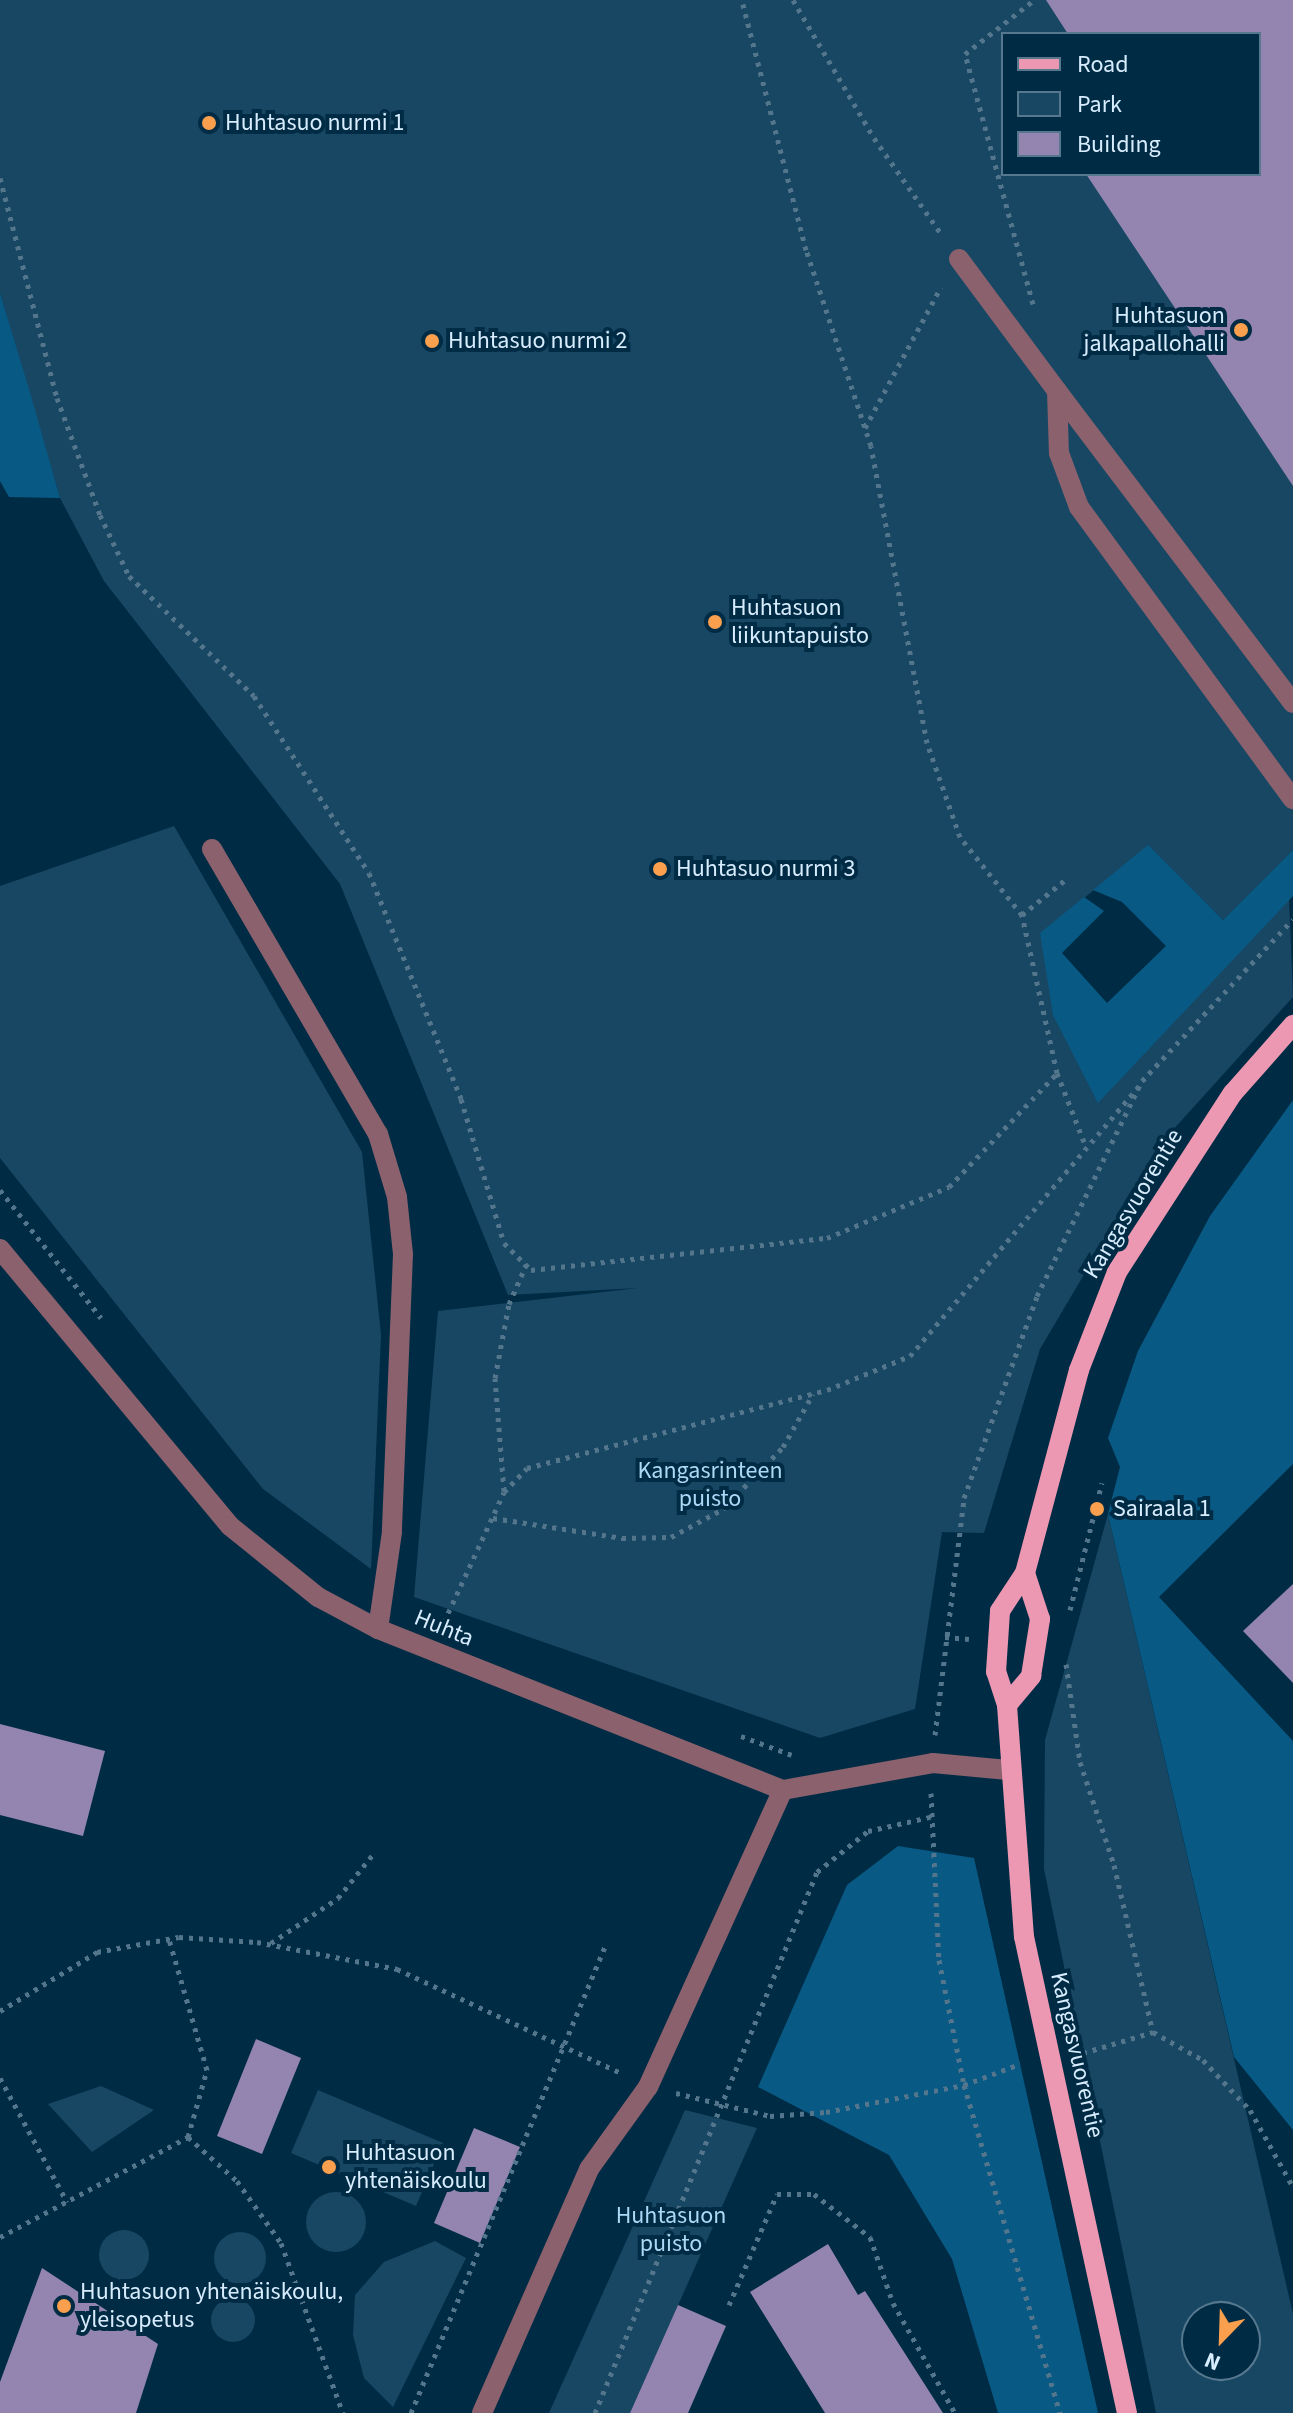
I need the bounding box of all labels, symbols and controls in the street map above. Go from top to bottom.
legend [1001,32,1261,176]
text: Road [1077,47,1129,82]
text: Park [1077,87,1122,122]
place label: Huhtasuo nurmi 1 [225,109,404,137]
marker: Huhtasuo nurmi 1 [200,114,218,132]
text: Building [1077,127,1161,162]
place label: Huhtasuon jalkapallohalli [1083,302,1225,358]
marker: Huhtasuon jalkapallohalli [1232,321,1250,339]
place label: Huhtasuo nurmi 2 [448,327,627,355]
marker: Huhtasuo nurmi 2 [423,332,441,350]
place label: Huhtasuon liikuntapuisto [731,594,869,650]
marker: Huhtasuon liikuntapuisto [706,613,724,631]
place label: Huhtasuo nurmi 3 [676,855,855,883]
marker: Huhtasuo nurmi 3 [651,860,669,878]
street label: Kangasvuorentie [1077,1124,1189,1284]
park label: Kangasrinteen puisto [637,1457,783,1513]
place label: Sairaala 1 [1113,1495,1211,1523]
marker: Sairaala 1 [1088,1500,1106,1518]
street label: Huhta [410,1603,478,1653]
street label: Kangasvuorentie [1044,1969,1110,2141]
place label: Huhtasuon yhtenäiskoulu [345,2139,487,2195]
marker: Huhtasuon yhtenäiskoulu [320,2158,338,2176]
park label: Huhtasuon puisto [616,2202,726,2258]
place label: Huhtasuon yhtenäiskoulu, yleisopetus [80,2278,343,2334]
marker: Huhtasuon yhtenäiskoulu, yleisopetus [55,2297,73,2315]
north arrow [1181,2301,1261,2381]
text: N [1199,2344,1225,2379]

